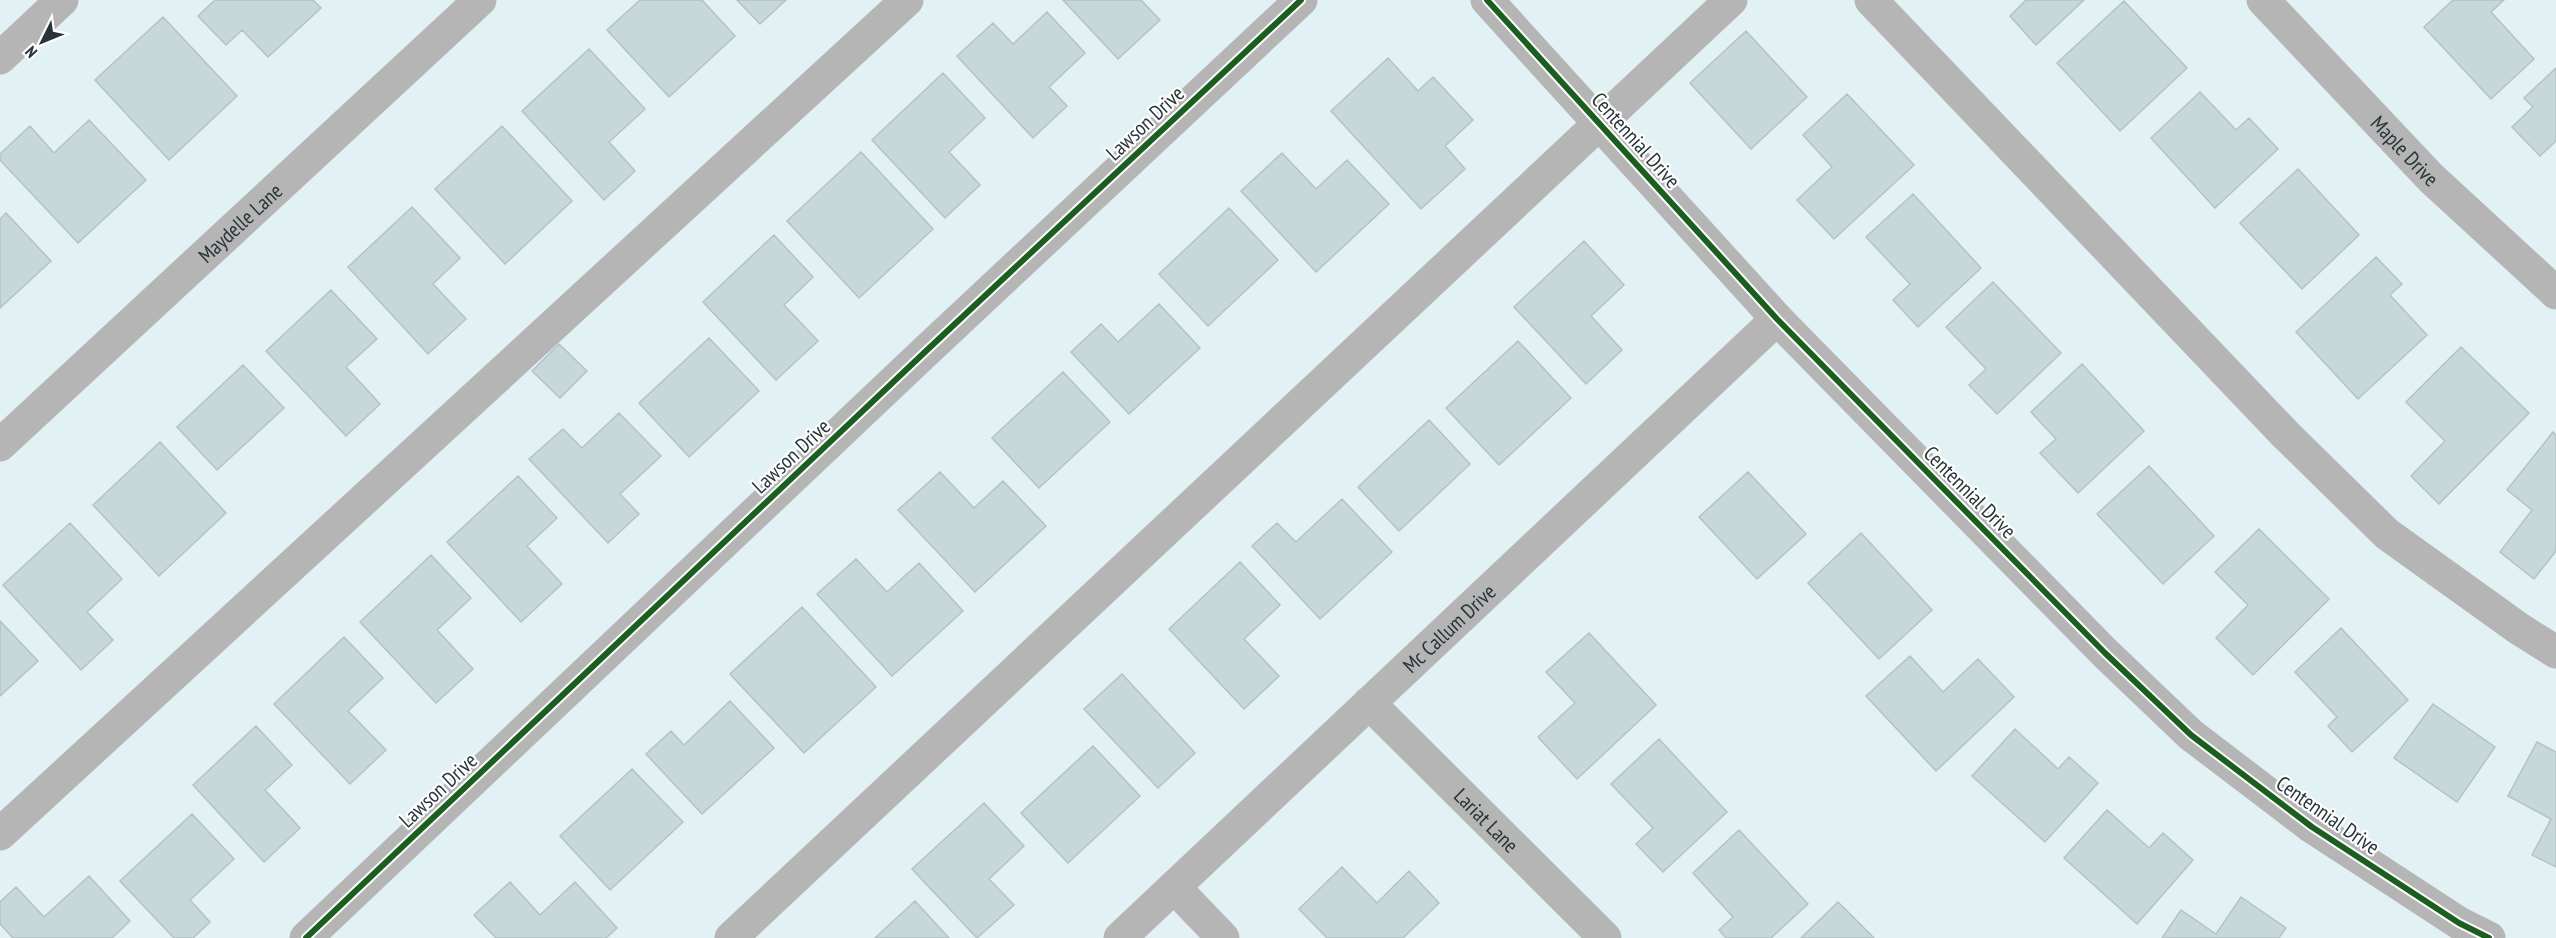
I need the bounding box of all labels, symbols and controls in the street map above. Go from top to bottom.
north arrow [12,12,72,72]
text: N [21,42,41,62]
street label: Lawson Drive [1100,80,1190,166]
street label: Centennial Drive [1586,86,1686,194]
street label: Maple Drive [2365,110,2444,192]
street label: Maydelle Lane [192,177,288,268]
street label: Lawson Drive [746,413,836,499]
street label: Centennial Drive [1918,440,2022,544]
street label: Mc Callum Drive [1397,578,1501,678]
street label: Lawson Drive [393,747,483,833]
street label: Centennial Drive [2271,769,2385,861]
street label: Lariat Lane [1449,782,1525,858]

